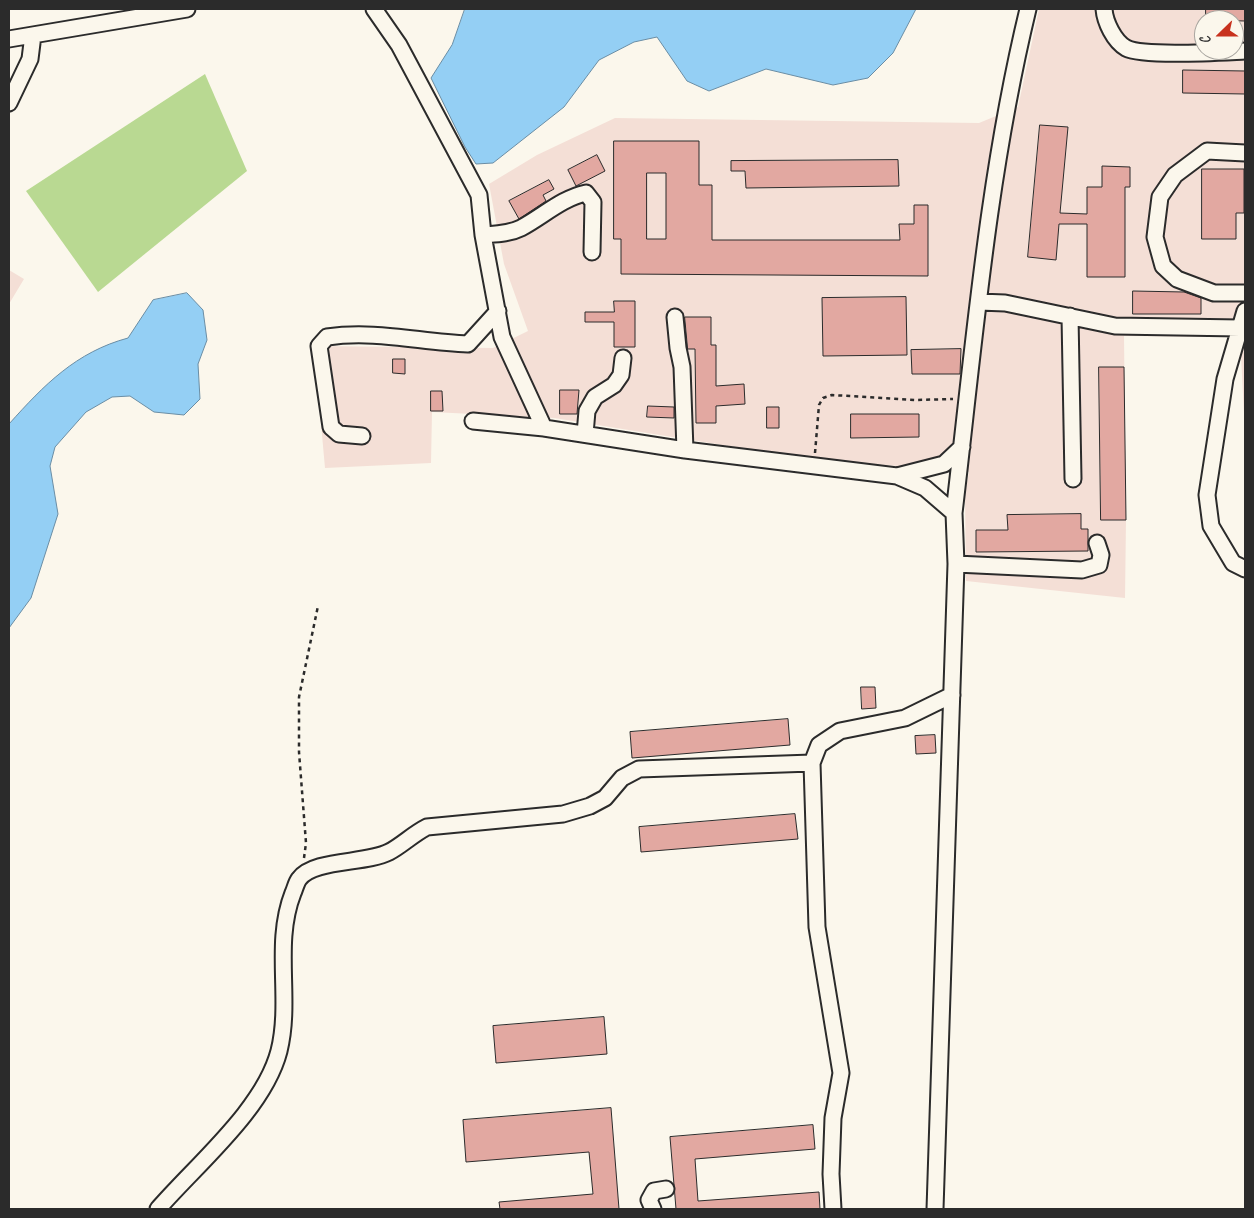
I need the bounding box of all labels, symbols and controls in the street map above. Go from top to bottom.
north arrow [1194,10,1244,60]
text: С [1196,34,1215,47]

